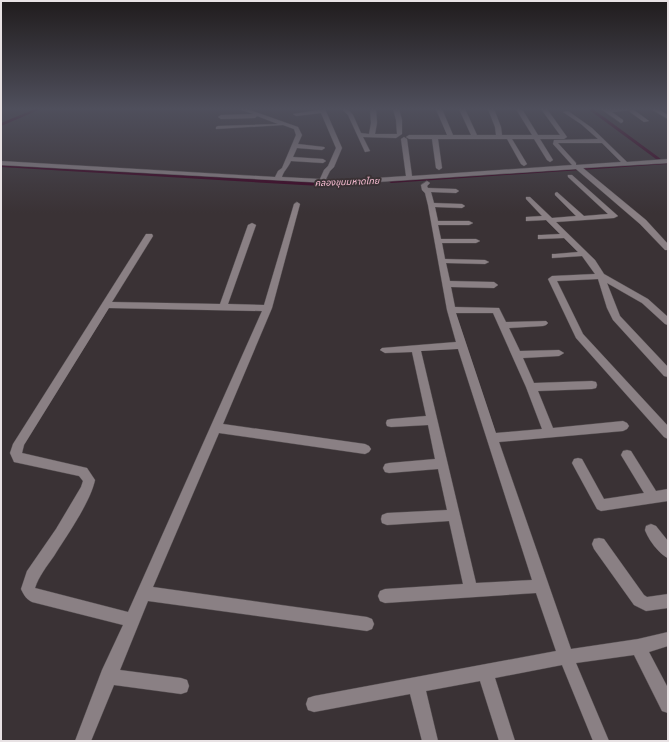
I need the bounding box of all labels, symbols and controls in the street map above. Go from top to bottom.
water label: คลองขุนมหาดไทย [315,176,380,189]

